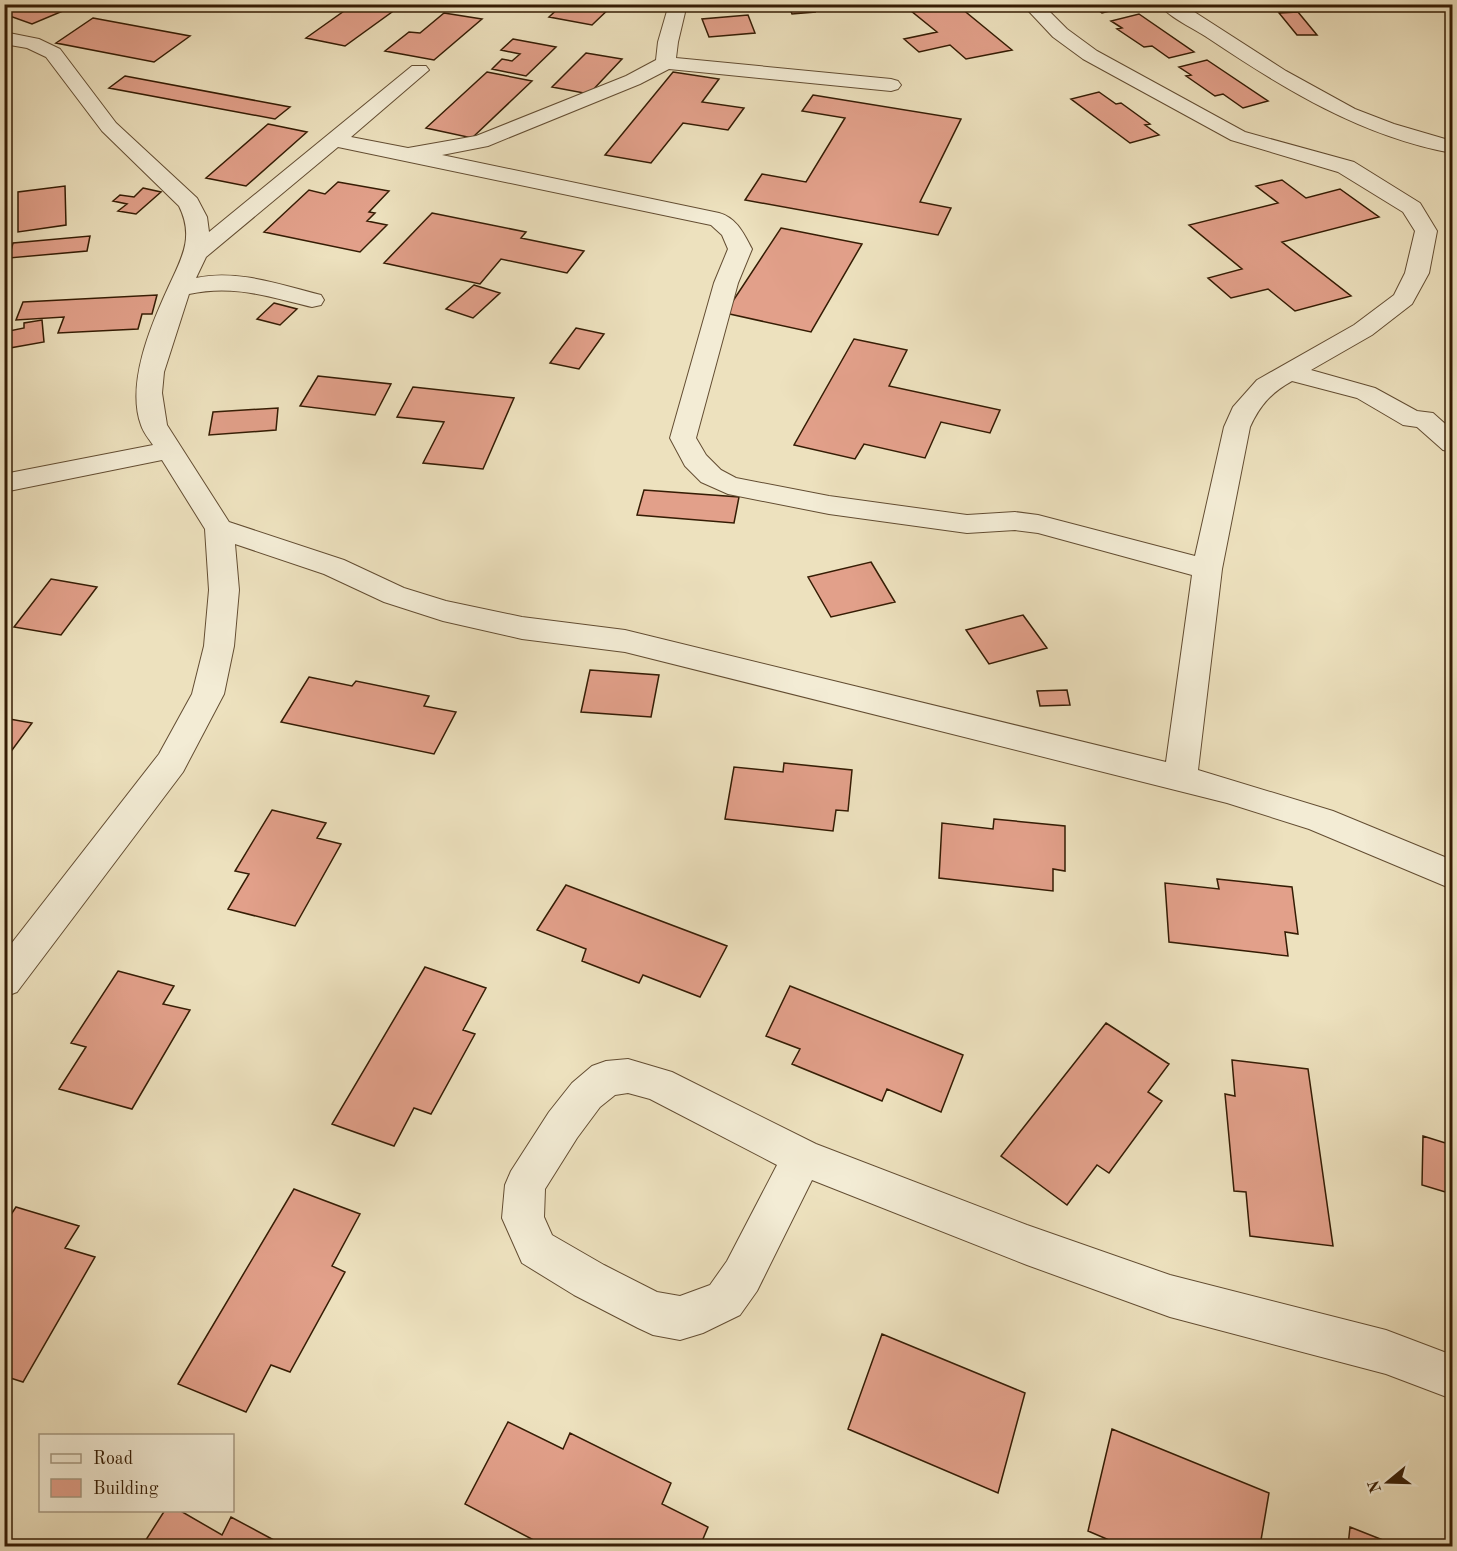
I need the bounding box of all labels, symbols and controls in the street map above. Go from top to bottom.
legend [39,1434,234,1512]
text: Road [93,1450,133,1468]
north arrow [1358,1452,1418,1512]
text: N [1366,1477,1385,1495]
text: Building [93,1480,159,1498]

